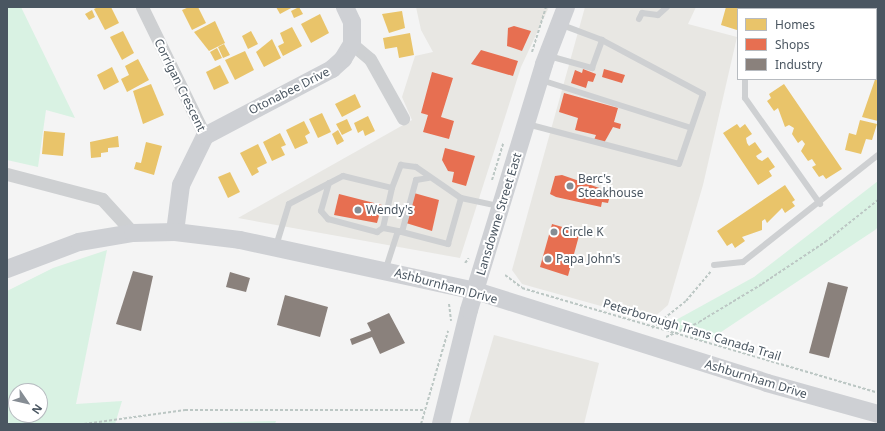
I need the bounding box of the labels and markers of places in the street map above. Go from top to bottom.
place label: Berc's Steakhouse [578,172,643,200]
marker: Berc's Steakhouse [565,181,575,191]
place label: Wendy's [366,203,413,217]
marker: Wendy's [353,205,363,215]
place label: Circle K [562,225,604,239]
marker: Circle K [549,227,559,237]
place label: Papa John's [556,252,621,266]
marker: Papa John's [543,254,553,264]

